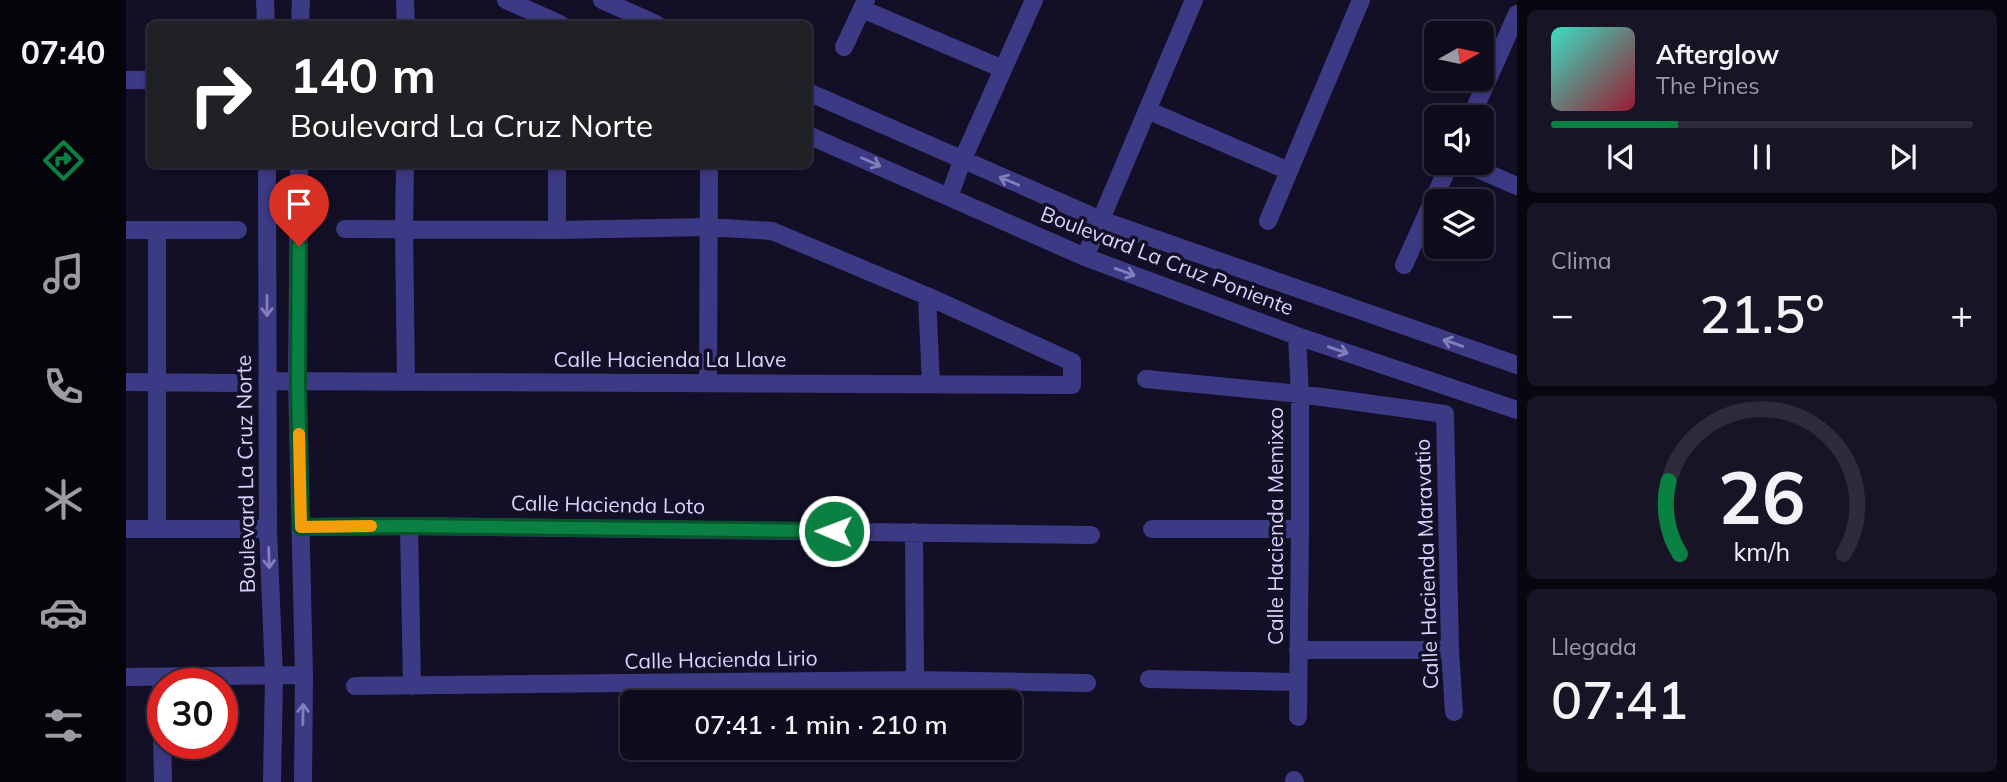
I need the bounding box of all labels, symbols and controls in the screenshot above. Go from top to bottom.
north arrow [1424,21,1494,91]
map controls [1424,21,1494,259]
text: 07:40 [21,32,105,72]
text: Afterglow [1656,38,1779,71]
text: 140 m [290,44,436,105]
icon: right [175,49,266,140]
text: The Pines [1656,71,1760,100]
text: Boulevard La Cruz Norte [290,105,653,145]
button: sound [1424,105,1494,175]
icon: directions [39,136,88,185]
icon: previous [1602,138,1640,176]
icon: pause [1743,138,1781,176]
icon: next [1884,138,1922,176]
one-way arrow [860,156,881,169]
pin [269,174,329,246]
one-way arrow [999,174,1020,187]
icon: arrive [280,185,318,223]
button: layers [1424,189,1494,259]
street label: Boulevard La Cruz Poniente [1037,200,1297,320]
text: Clima [1551,246,1612,275]
icon: music [39,249,88,298]
one-way arrow [1113,267,1135,279]
text: 21.5° [1699,281,1825,346]
text: − [1551,290,1574,338]
text: + [1950,290,1973,338]
one-way arrow [260,294,274,317]
one-way arrow [1442,336,1464,348]
one-way arrow [1327,345,1349,357]
street label: Calle Hacienda La Llave [554,346,786,372]
street label: Boulevard La Cruz Norte [230,355,260,593]
icon: phone [39,362,88,411]
street label: Calle Hacienda Memixco [1262,407,1288,645]
street label: Calle Hacienda Maravatio [1409,438,1443,690]
text: 26 [1718,451,1806,542]
icon: climate [39,475,88,524]
street label: Calle Hacienda Loto [511,489,705,519]
position arrow [797,494,871,568]
text: km/h [1734,535,1790,566]
one-way arrow [263,546,276,569]
icon: car [39,588,88,637]
text: Llegada [1551,632,1637,661]
street label: Calle Hacienda Lirio [624,644,818,674]
text: 07:41 [1551,667,1688,732]
speed limit sign: 30 [147,668,238,759]
icon: filters [39,701,88,750]
one-way arrow [297,703,310,726]
text: 07:41 · 1 min · 210 m [694,708,948,741]

